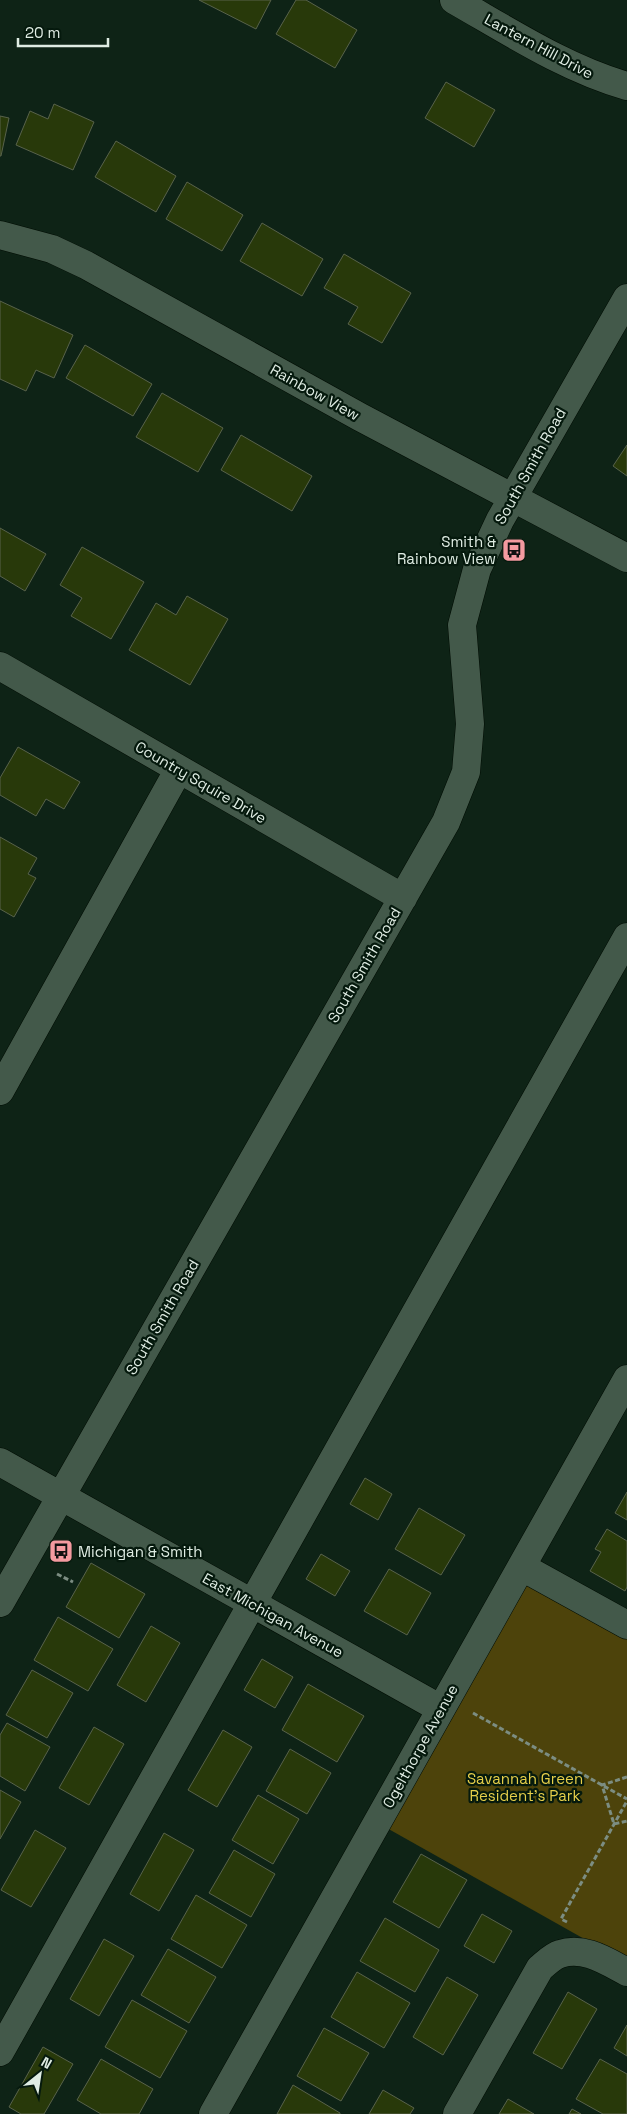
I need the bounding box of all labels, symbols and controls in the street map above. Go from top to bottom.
street label: Lantern Hill Drive [481,9,597,83]
scale bar [18,15,108,47]
text: 20 m [25,23,60,42]
street label: Rainbow View [267,360,363,424]
street label: South Smith Road [490,404,570,528]
place label: Smith & Rainbow View [397,532,496,568]
bus stop icon: Smith & Rainbow View [501,537,527,563]
street label: Country Squire Drive [132,737,270,827]
street label: South Smith Road [323,904,405,1026]
street label: South Smith Road [121,1256,203,1378]
bus stop icon: Michigan & Smith [48,1538,74,1564]
place label: Michigan & Smith [78,1542,203,1561]
street label: East Michigan Avenue [199,1568,347,1662]
street label: Ogelthorpe Avenue [378,1681,462,1811]
park label: Savannah Green Resident's Park [467,1769,583,1805]
north arrow [15,2049,65,2099]
text: N [38,2053,55,2073]

